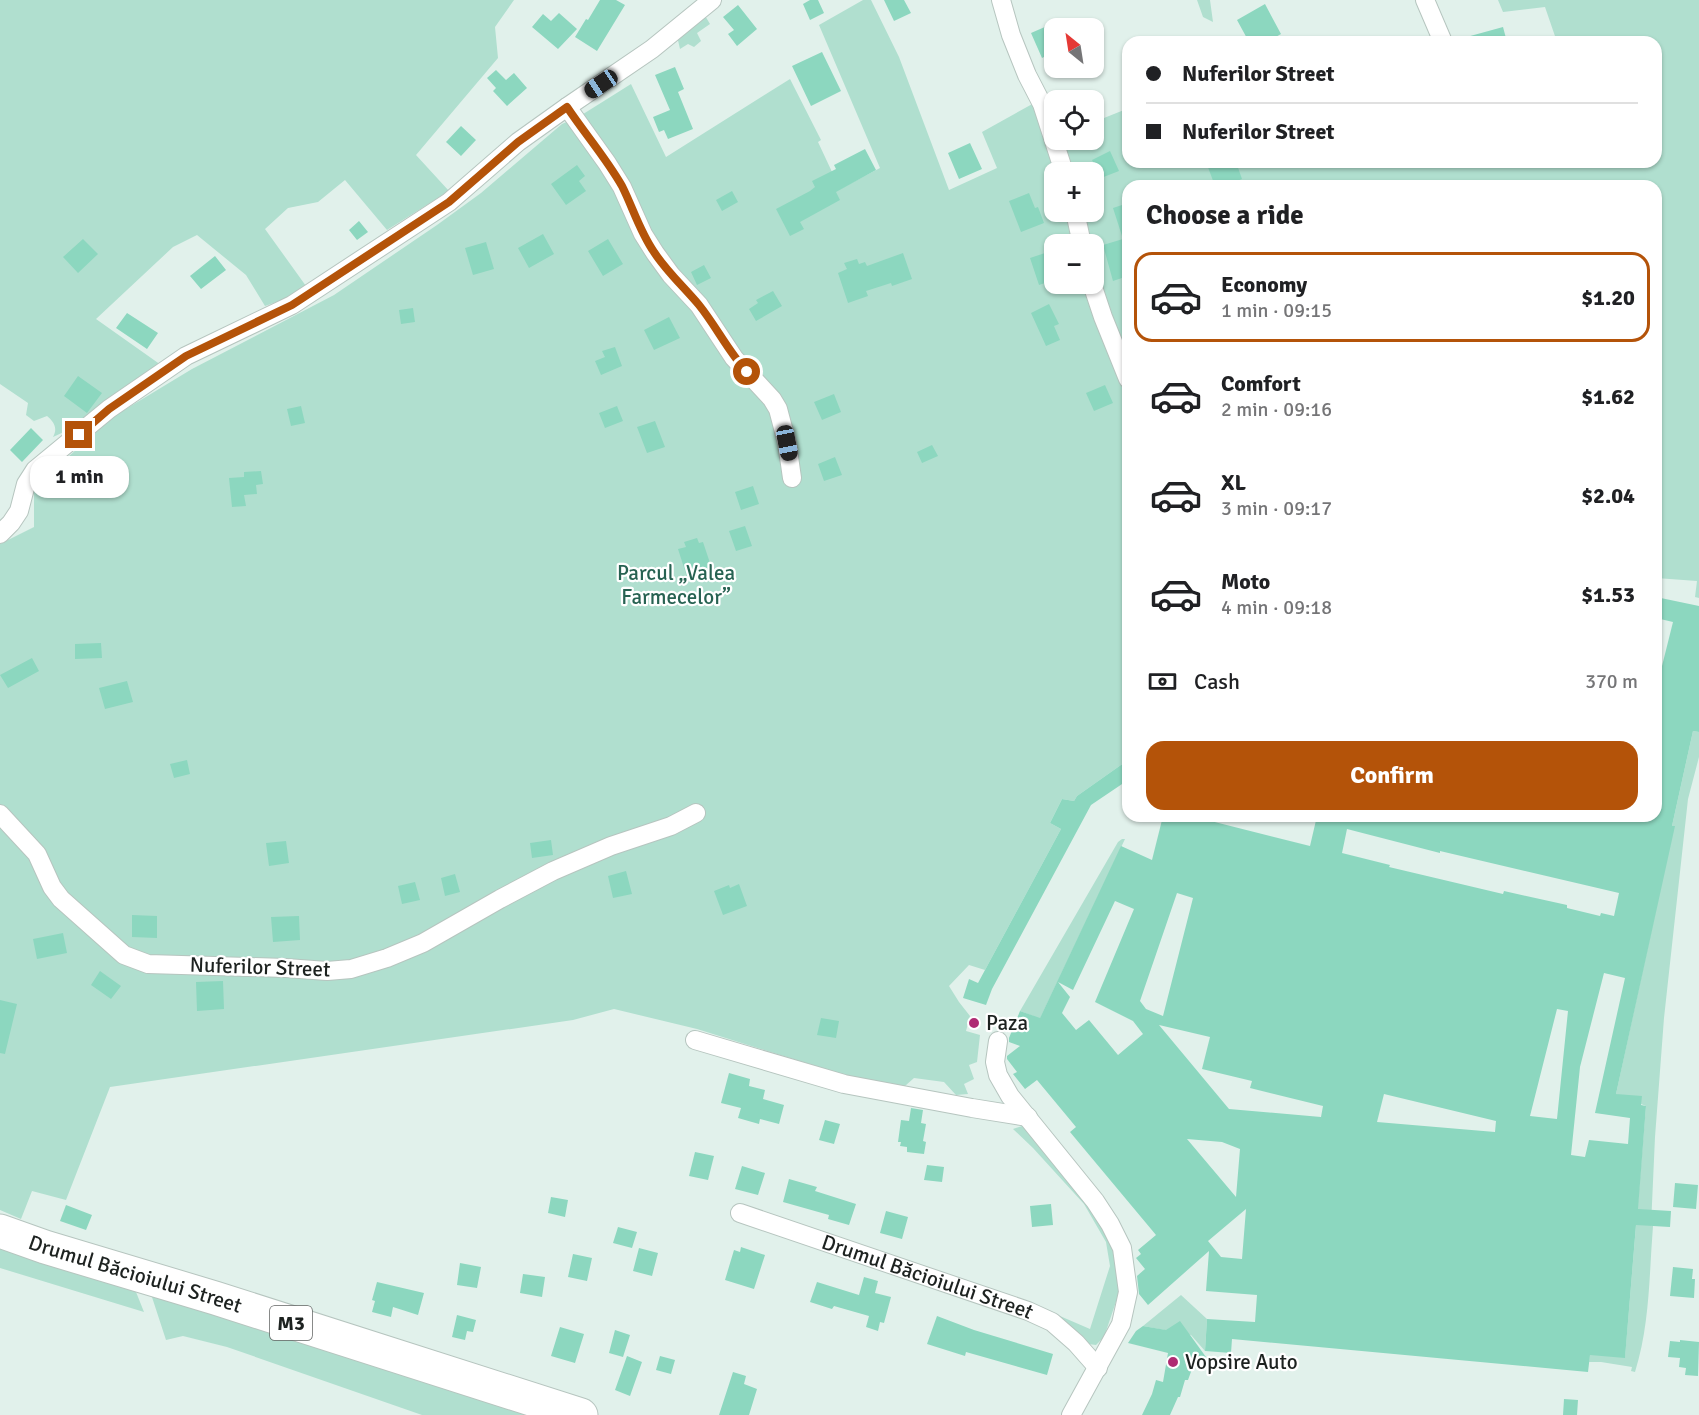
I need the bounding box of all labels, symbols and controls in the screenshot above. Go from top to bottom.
north arrow [1044,18,1104,78]
map controls [1044,18,1104,294]
text: Nuferilor Street [1182,60,1335,87]
car [581,66,621,102]
button: locate [1044,90,1104,150]
text: Nuferilor Street [1182,118,1335,145]
button: + [1044,162,1104,222]
text: Choose a ride [1146,199,1304,232]
button: − [1044,234,1104,294]
icon: car [1149,270,1203,324]
text: Economy [1221,271,1307,298]
text: $1.20 [1581,284,1635,311]
text: 1 min · 09:15 [1221,298,1332,323]
route start [733,358,760,385]
icon: car [1149,369,1203,423]
text: Comfort [1221,370,1301,397]
text: $1.62 [1581,383,1635,410]
text: 2 min · 09:16 [1221,397,1332,422]
route end [65,421,92,448]
car [775,424,799,462]
callout: 1 min [29,456,128,498]
text: 1 min [55,464,104,489]
icon: car [1149,468,1203,522]
text: XL [1221,469,1246,496]
text: $2.04 [1581,482,1635,509]
text: 3 min · 09:17 [1221,496,1332,521]
park label: Parcul „Valea Farmecelor” [617,560,735,610]
icon: car [1149,567,1203,621]
text: Moto [1221,568,1270,595]
text: $1.53 [1581,581,1635,608]
text: 4 min · 09:18 [1221,595,1332,620]
icon: cash [1146,665,1179,698]
text: Cash [1194,668,1240,695]
text: 370 m [1585,669,1638,694]
button: Confirm [1146,741,1638,810]
street label: Nuferilor Street [189,952,331,982]
place label: Paza [986,1010,1028,1036]
marker: Paza [967,1016,981,1030]
street label: Drumul Băcioiului Street [25,1229,245,1319]
street label: Drumul Băcioiului Street [818,1229,1038,1325]
road number: M3 [270,1306,312,1340]
place label: Vopsire Auto [1185,1349,1298,1375]
marker: Vopsire Auto [1166,1355,1180,1369]

